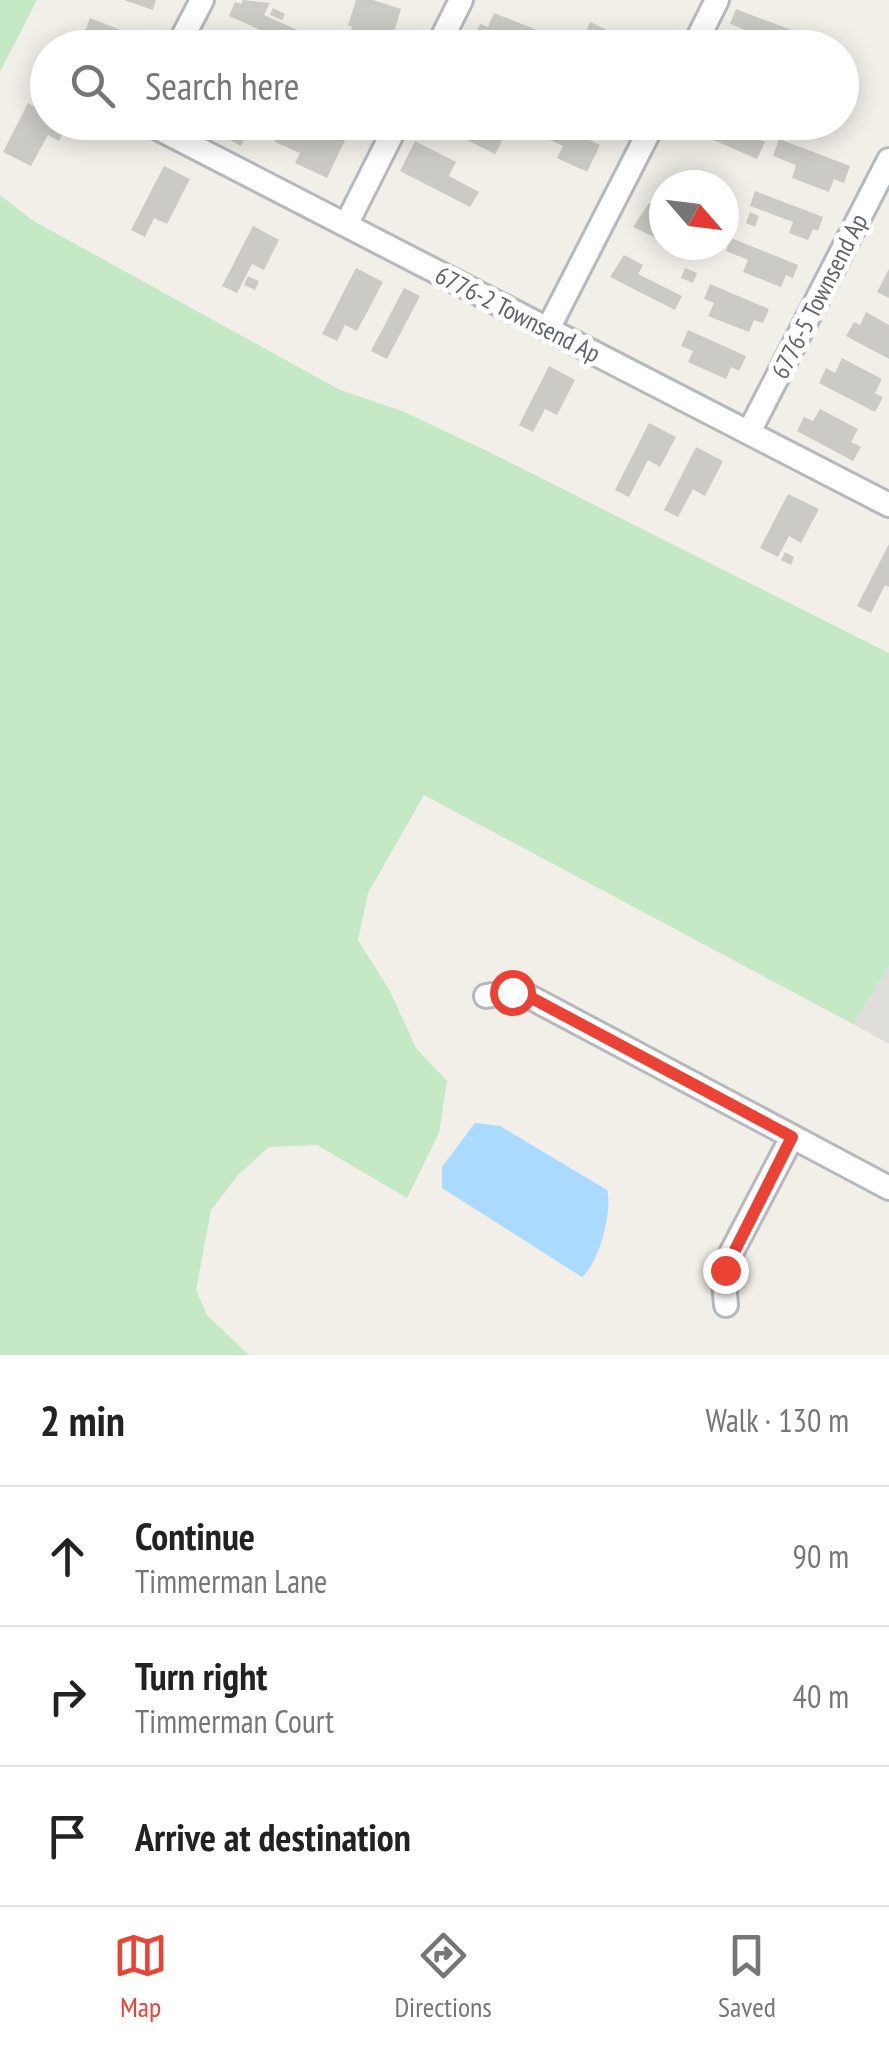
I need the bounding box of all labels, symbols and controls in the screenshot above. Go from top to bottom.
search box [30,30,859,140]
icon: search [65,58,120,113]
text: Search here [145,61,299,110]
north arrow [649,170,739,260]
street label: 6776-5 Townsend Ap [764,208,874,384]
street label: 6776-2 Townsend Ap [430,259,606,369]
route start [490,970,536,1016]
route end [703,1248,749,1294]
text: 2 min [40,1393,125,1448]
text: Walk · 130 m [705,1399,849,1441]
text: Continue [135,1511,255,1560]
icon: ahead [40,1529,95,1584]
text: 90 m [793,1535,849,1577]
text: Timmerman Lane [135,1560,327,1602]
text: Turn right [135,1651,267,1700]
icon: right [40,1669,95,1724]
text: 40 m [793,1675,849,1717]
text: Timmerman Court [135,1700,334,1742]
icon: arrive [40,1809,95,1864]
text: Arrive at destination [135,1812,411,1861]
tab: Map [113,1928,168,2025]
tab: Directions [394,1928,492,2025]
tab: Saved [718,1928,776,2025]

